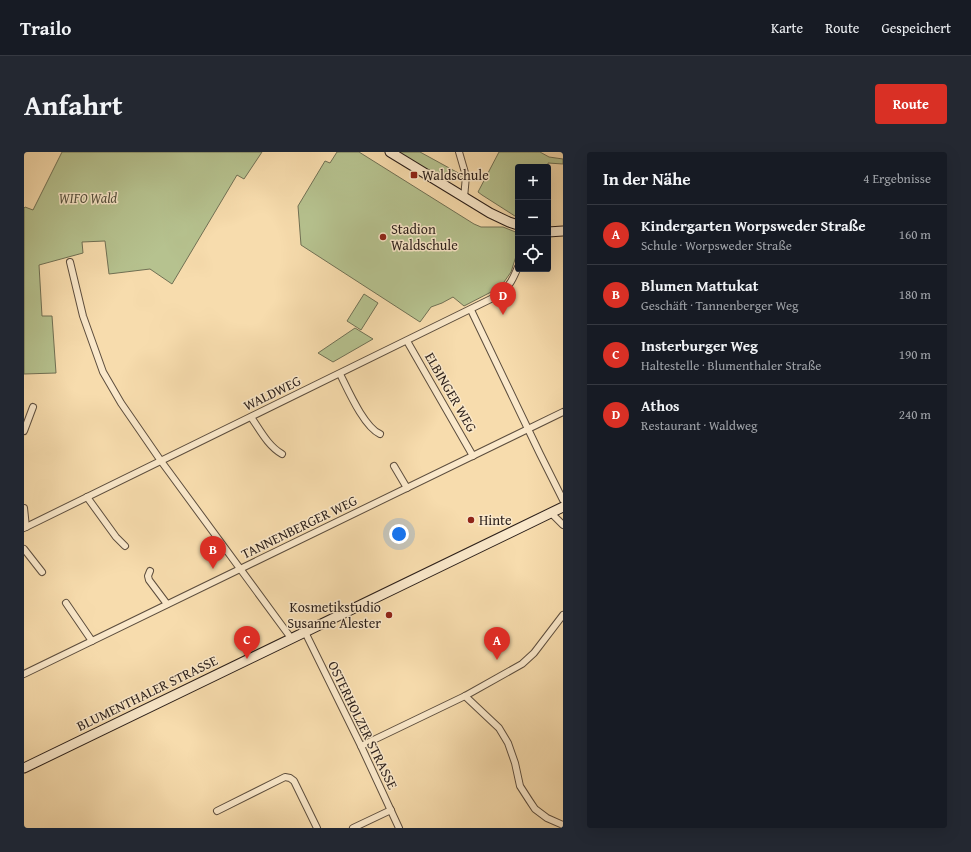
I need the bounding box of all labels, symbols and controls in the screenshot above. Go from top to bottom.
text: Trailo [20,14,71,42]
text: Karte [771,18,803,38]
text: Route [825,18,859,38]
text: Gespeichert [881,18,951,38]
text: Anfahrt [24,84,123,125]
button: Route [875,84,947,124]
map controls [515,164,551,272]
button: + [515,164,551,200]
place label: Waldschule [422,165,489,185]
text: In der Nähe [603,166,691,191]
text: 4 Ergebnisse [863,169,931,188]
marker: Waldschule [409,170,419,180]
park label: WIFO Wald [59,188,118,208]
button: − [515,200,551,236]
text: Kindergarten Worpsweder Straße [641,215,866,236]
place label: Stadion Waldschule [391,219,458,255]
text: A [612,225,620,244]
text: 160 m [899,225,931,244]
marker: Stadion Waldschule [378,232,388,242]
button: locate [515,236,551,272]
text: Schule · Worpsweder Straße [641,236,792,255]
text: Blumen Mattukat [641,275,758,296]
pin: D [490,282,516,315]
text: B [612,285,620,304]
text: 180 m [899,285,931,304]
text: Geschäft · Tannenberger Weg [641,296,799,315]
text: Insterburger Weg [641,335,758,356]
text: C [612,345,620,364]
text: 190 m [899,345,931,364]
street label: ELBINGER WEG [420,348,482,436]
text: Haltestelle · Blumenthaler Straße [641,356,821,375]
street label: WALDWEG [240,370,304,416]
text: Athos [641,395,680,416]
text: D [612,405,620,424]
text: 240 m [899,405,931,424]
text: Restaurant · Waldweg [641,416,757,435]
street label: TANNENBERGER WEG [238,490,360,564]
place label: Hinte [479,510,512,530]
marker: Hinte [466,515,476,525]
your location [389,524,409,544]
pin: B [200,536,226,569]
place label: Kosmetikstudio Susanne Alester [287,597,381,633]
marker: Kosmetikstudio Susanne Alester [384,610,394,620]
pin: C [234,626,260,659]
pin: A [484,627,510,660]
street label: BLUMENTHALER STRASSE [73,650,221,736]
street label: OSTERHOLZER STRASSE [323,657,403,793]

